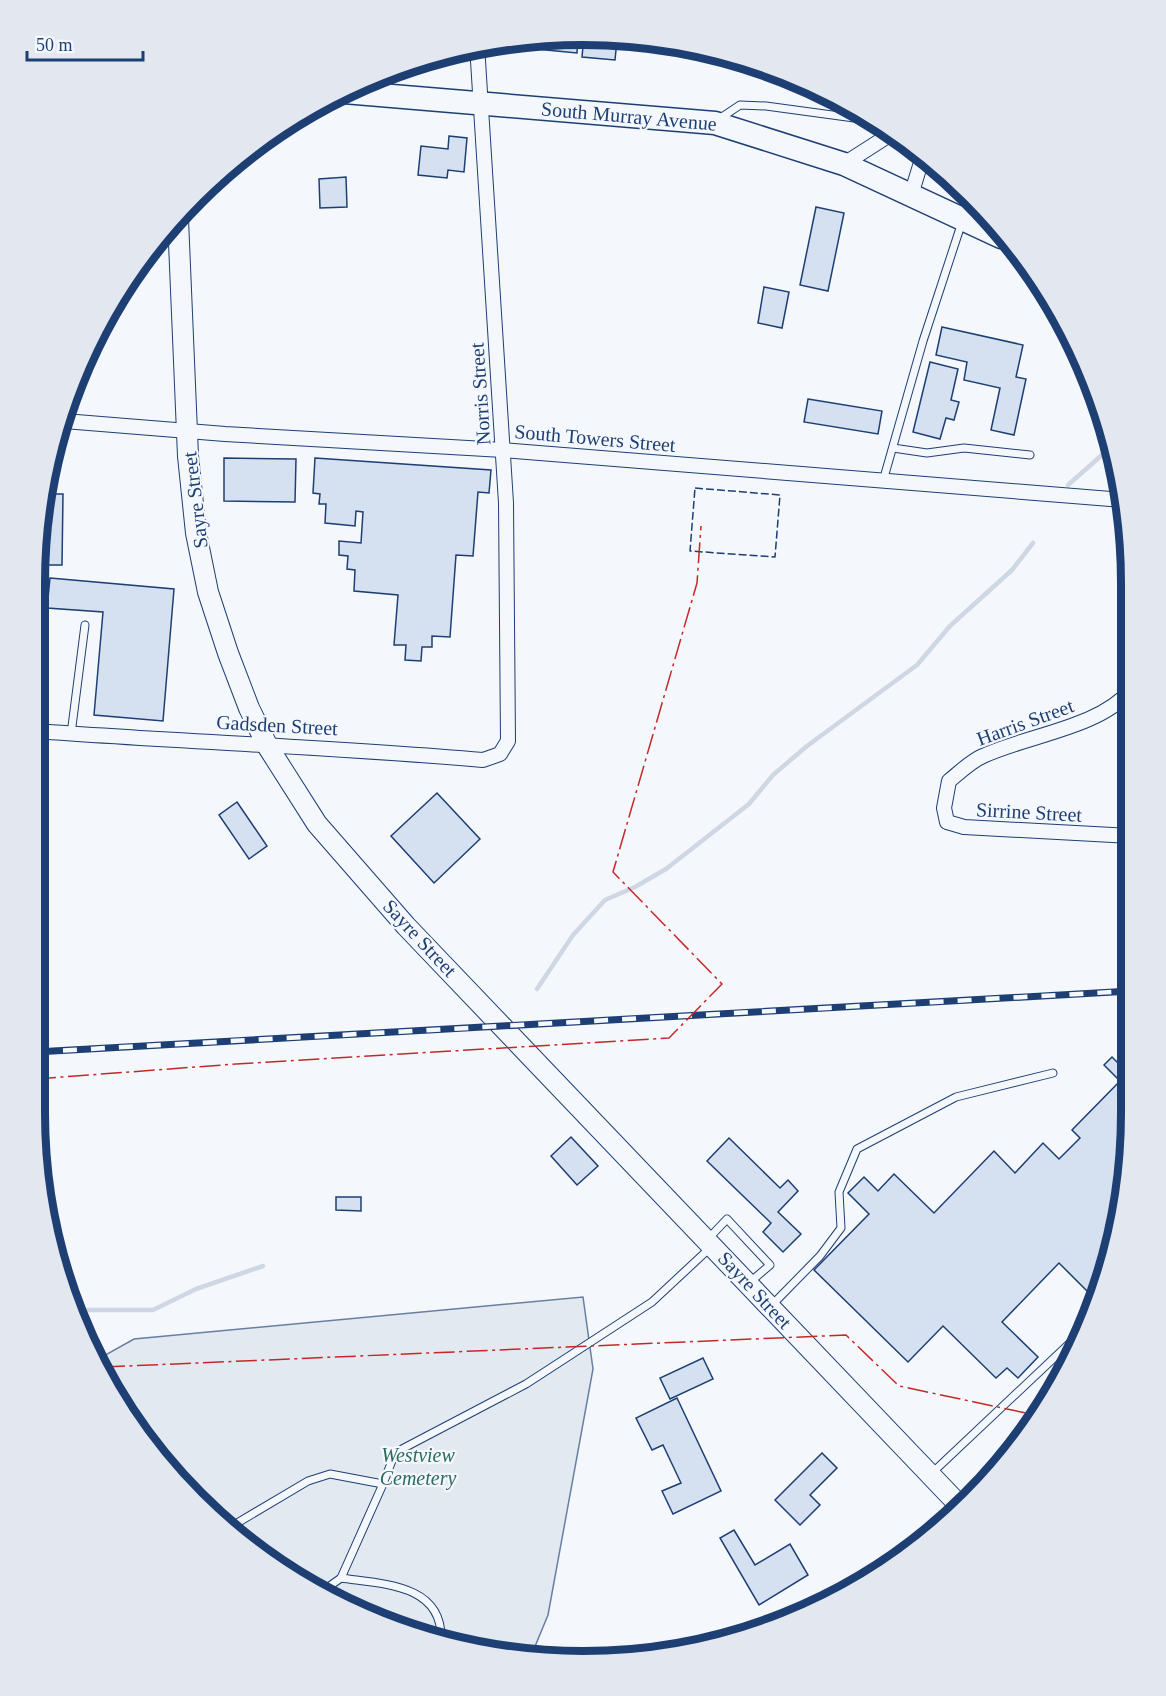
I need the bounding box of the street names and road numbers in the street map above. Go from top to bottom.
street label: South Murray Avenue [540,97,718,136]
street label: Norris Street [465,342,495,446]
street label: South Towers Street [514,420,677,456]
street label: Sayre Street [178,450,213,550]
street label: Harris Street [973,694,1077,750]
street label: Gadsden Street [216,711,339,739]
street label: Sirrine Street [975,798,1083,826]
street label: Sayre Street [378,895,461,982]
street label: Sayre Street [713,1247,796,1334]

